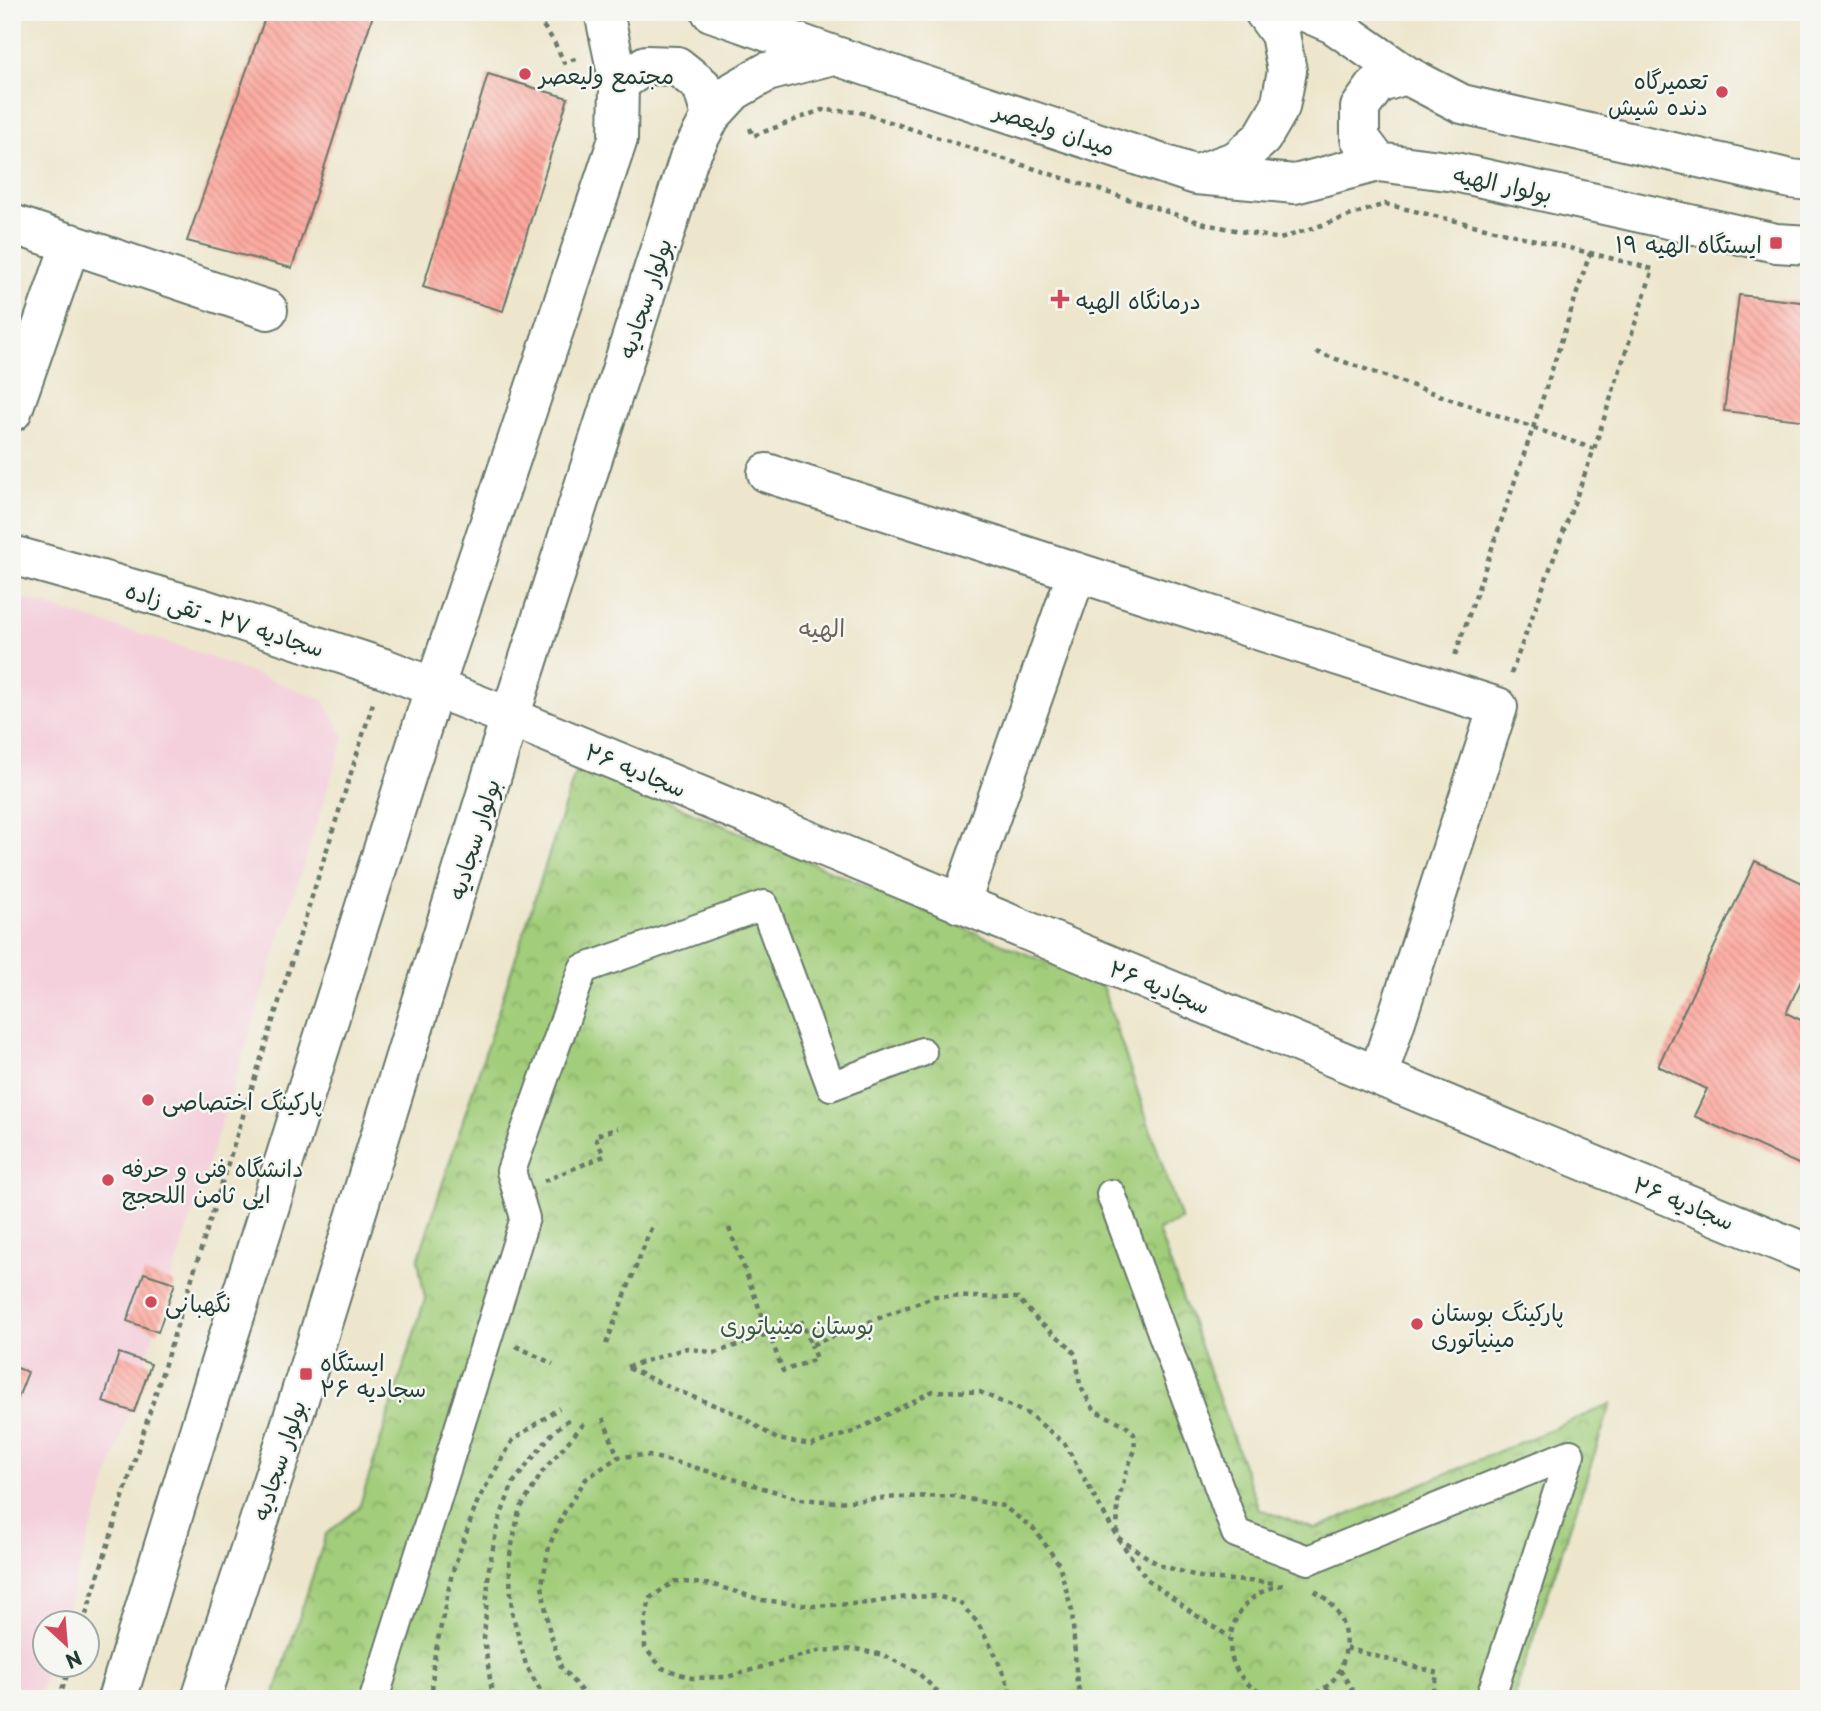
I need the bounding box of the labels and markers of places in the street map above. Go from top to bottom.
place label: مجتمع ولیعصر [537,57,674,93]
place label: تعمیرگاه دنده شیش [1608,62,1708,123]
marker: مجتمع ولیعصر [517,66,533,82]
marker: تعمیرگاه دنده شیش [1714,84,1730,100]
place label: ایستگاه الهیه ۱۹ [1615,226,1762,261]
marker: ایستگاه الهیه ۱۹ [1768,235,1784,251]
place label: درمانگاه الهیه [1076,282,1201,317]
marker: درمانگاه الهیه [1050,289,1070,309]
place label: پارکینگ اختصاصی [162,1083,323,1118]
marker: پارکینگ اختصاصی [140,1092,156,1108]
place label: دانشگاه فنی و حرفه ایی ثامن اللحجج [122,1150,303,1211]
marker: دانشگاه فنی و حرفه ایی ثامن اللحجج [100,1172,116,1188]
place label: نگهبانی [165,1285,231,1320]
marker: نگهبانی [143,1294,159,1310]
place label: پارکینگ بوستان مینیاتوری [1431,1294,1564,1355]
marker: پارکینگ بوستان مینیاتوری [1409,1316,1425,1332]
place label: ایستگاه سجادیه ۲۶ [320,1344,426,1405]
marker: ایستگاه سجادیه ۲۶ [298,1366,314,1382]

